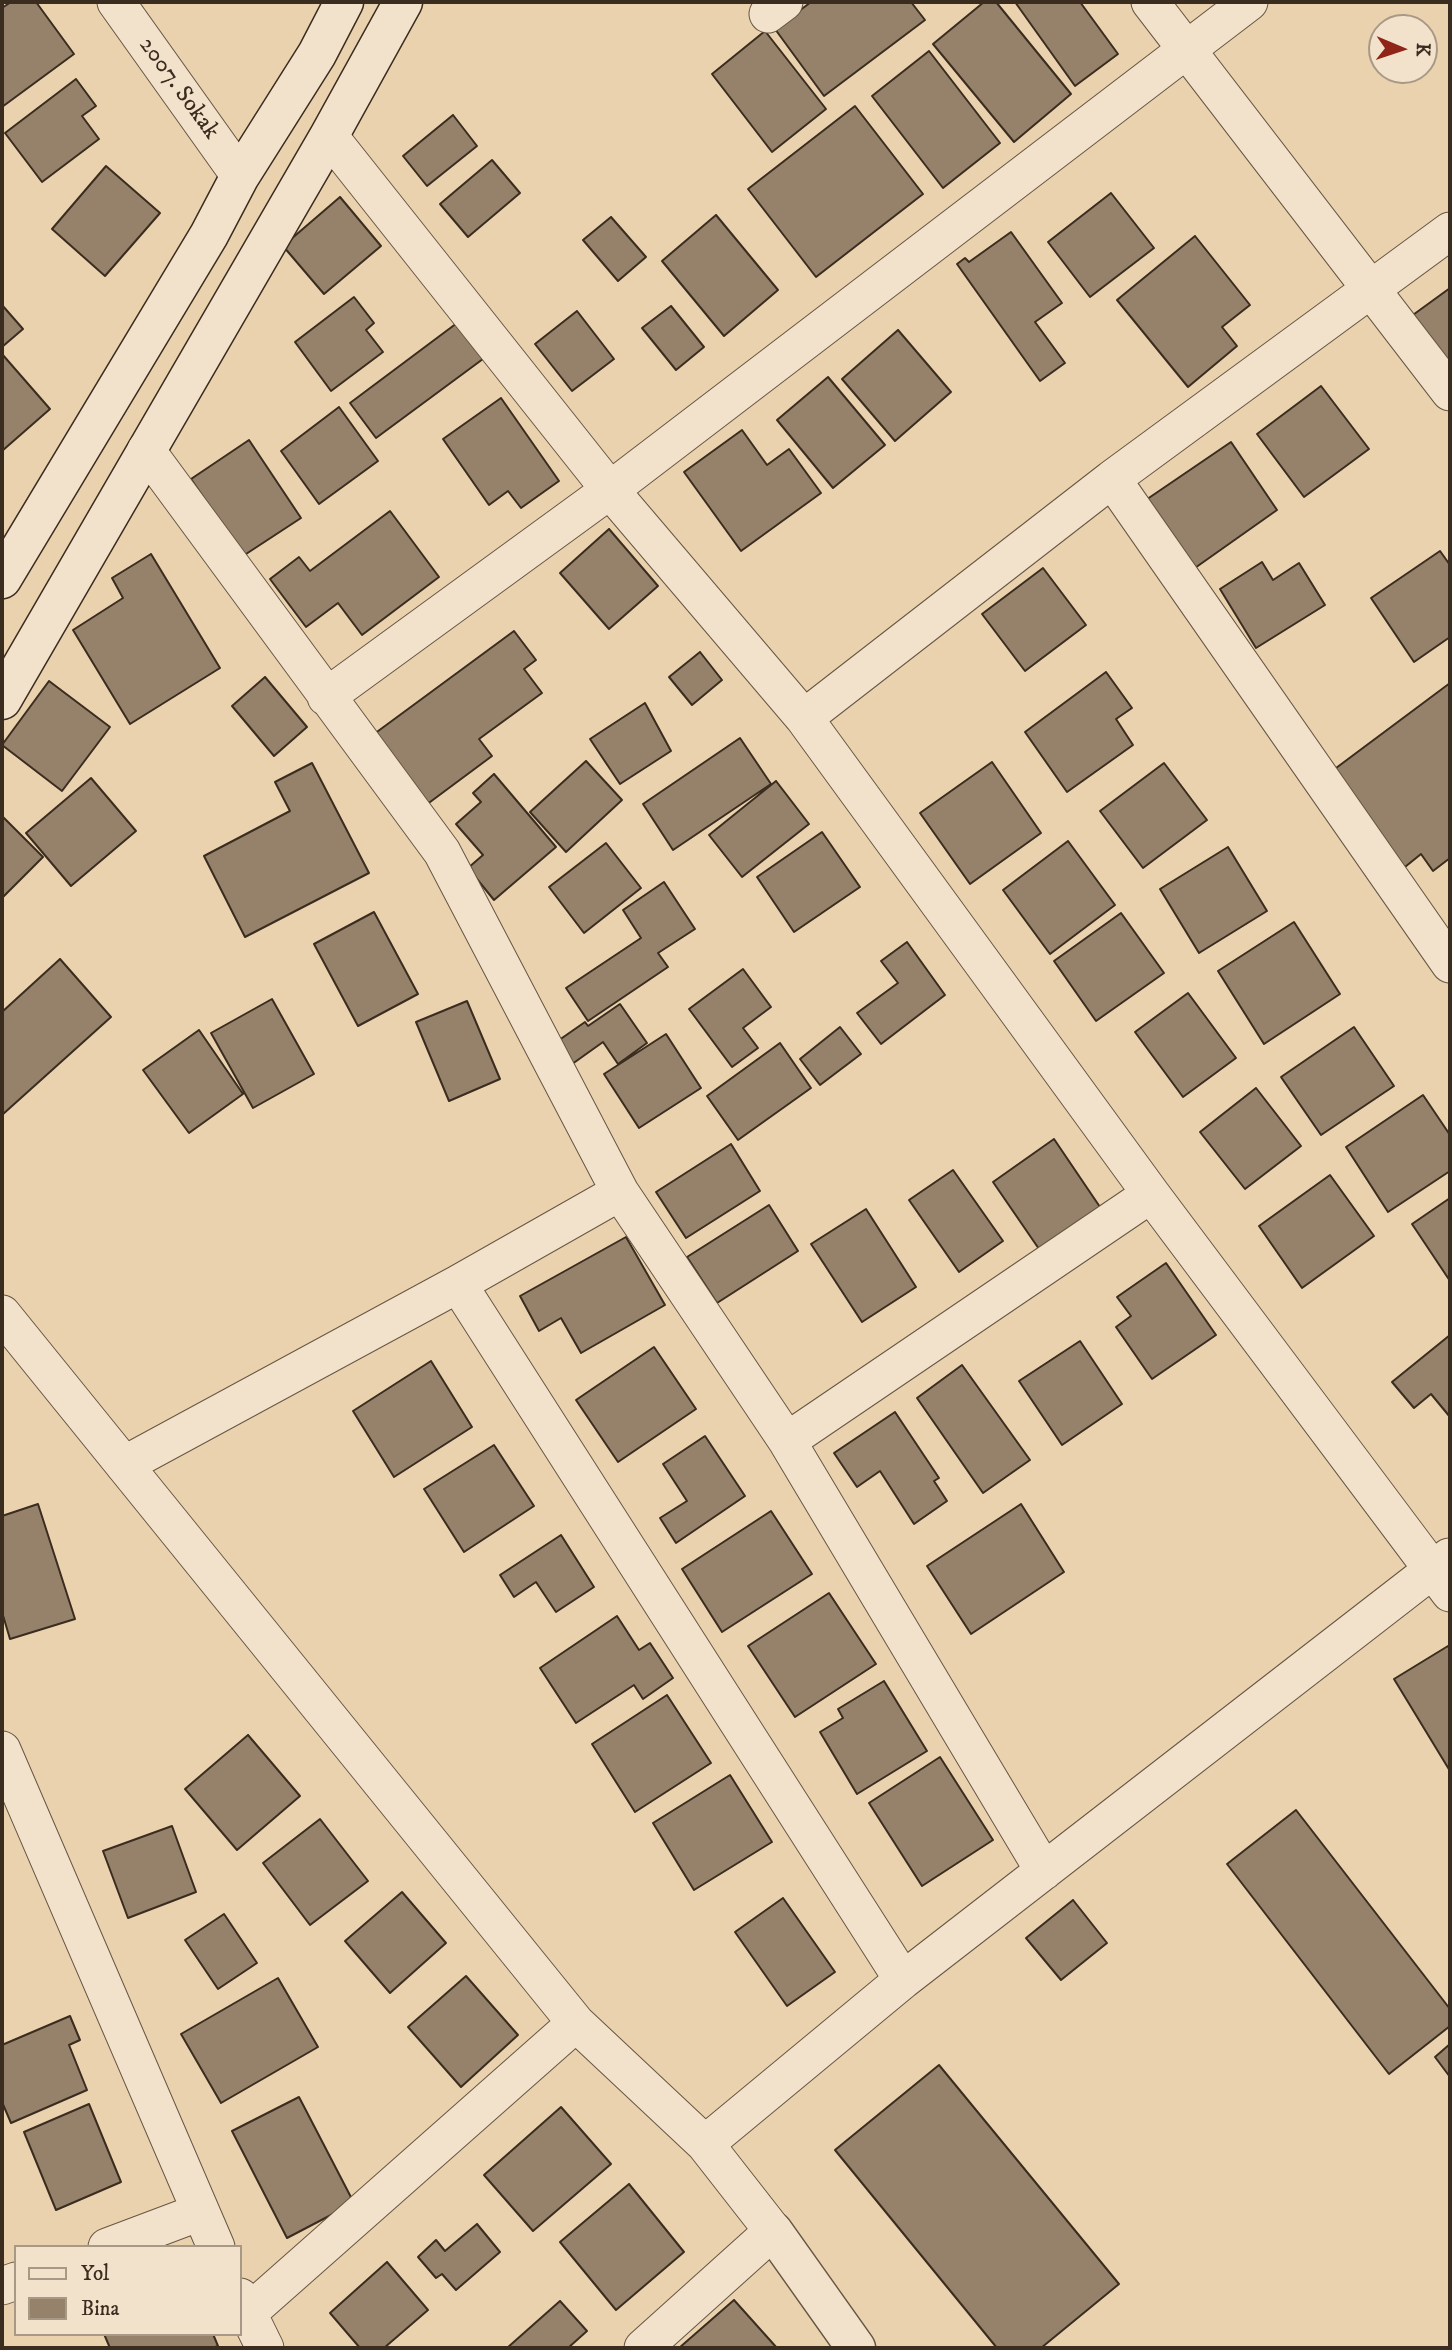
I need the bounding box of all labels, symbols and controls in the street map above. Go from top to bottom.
north arrow [1368,14,1438,84]
street label: 2007. Sokak [131,32,225,146]
text: K [1411,43,1434,57]
legend [14,2245,242,2336]
text: Yol [81,2261,109,2287]
text: Bina [81,2296,120,2322]

